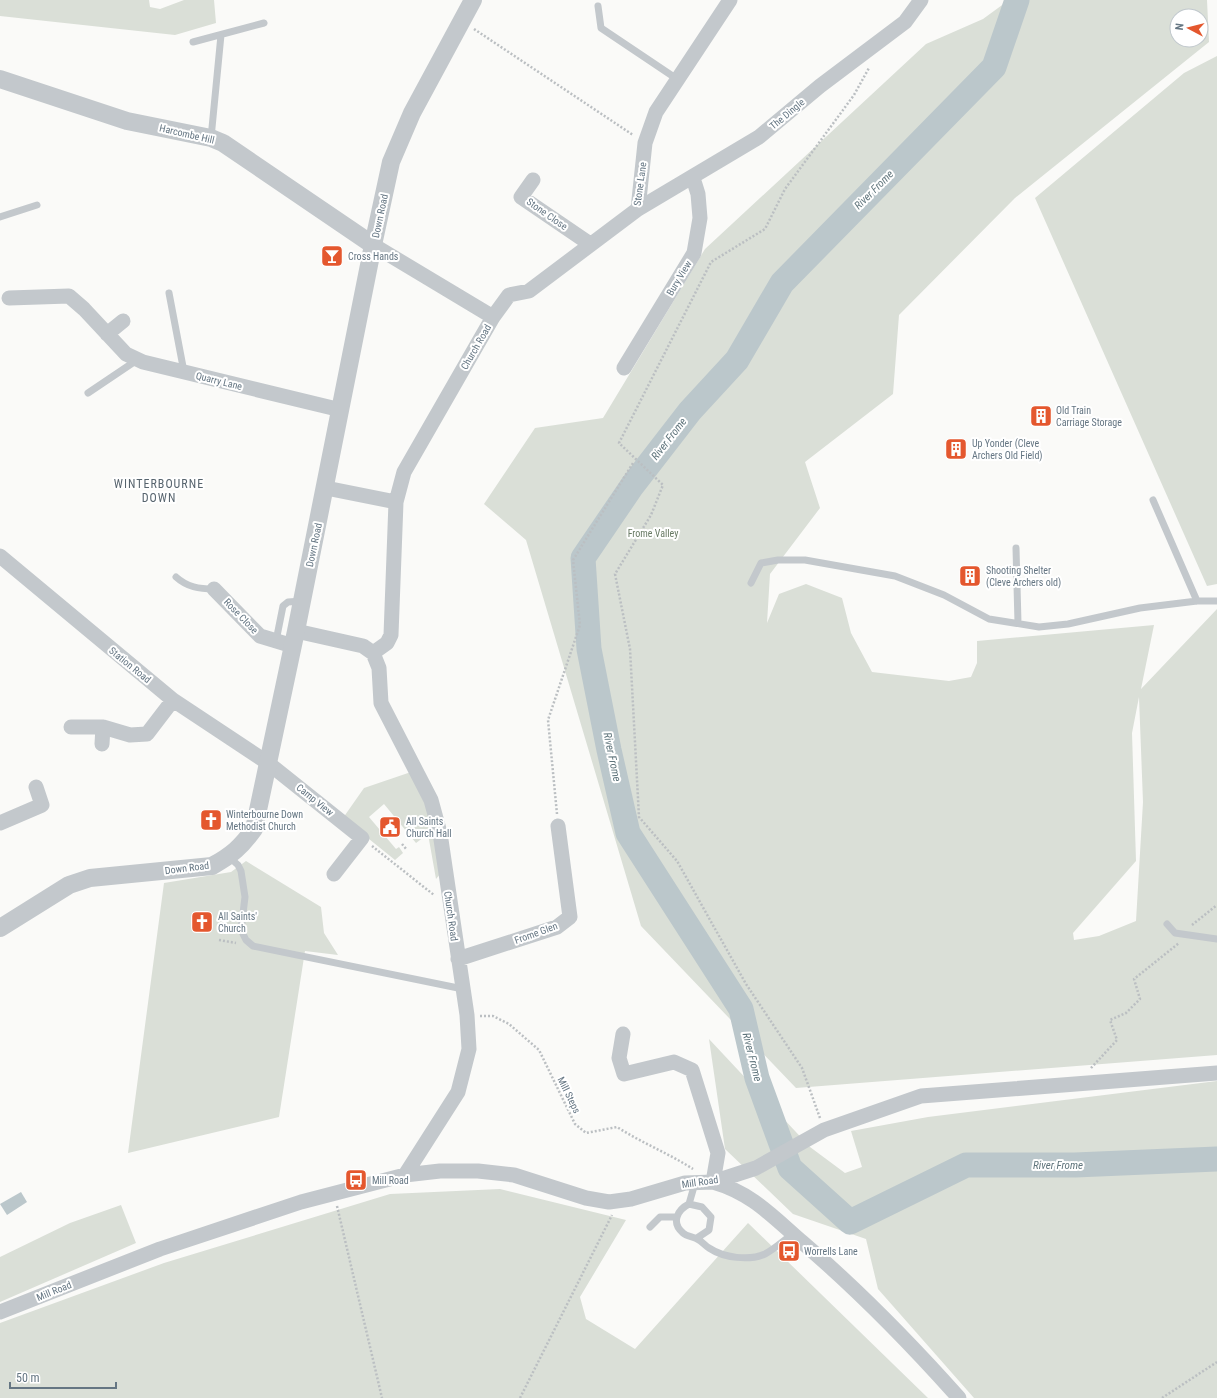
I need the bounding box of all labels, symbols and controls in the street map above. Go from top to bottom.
north arrow [1169,8,1209,48]
text: N [1173,22,1186,31]
street label: The Dingle [767,96,807,132]
street label: Harcombe Hill [158,122,216,146]
street label: Stone Lane [631,161,649,207]
water label: River Frome [852,168,896,212]
street label: Down Road [370,193,390,239]
street label: Stone Close [525,196,570,232]
bar icon: Cross Hands [319,243,345,269]
place label: Cross Hands [348,251,399,262]
street label: Bury View [664,258,694,298]
street label: Church Road [459,323,493,371]
street label: Quarry Lane [195,370,244,392]
building icon: Old Train Carriage Storage [1028,403,1054,429]
place label: Old Train Carriage Storage [1056,405,1122,428]
water label: River Frome [649,415,689,463]
building icon: Up Yonder (Cleve Archers Old Field) [943,436,969,462]
place label: Up Yonder (Cleve Archers Old Field) [972,438,1043,462]
district label: WINTERBOURNE DOWN [114,477,204,505]
street label: Down Road [304,522,324,568]
park label: Frome Valley [628,528,678,539]
building icon: Shooting Shelter (Cleve Archers old) [957,563,983,589]
place label: Shooting Shelter (Cleve Archers old) [986,565,1061,589]
street label: Rose Close [222,596,260,636]
street label: Station Road [107,645,153,685]
water label: River Frome [600,731,624,783]
street label: Camp View [294,782,336,819]
church icon: Winterbourne Down Methodist Church [198,807,224,833]
place label: Winterbourne Down Methodist Church [226,809,303,832]
public building icon: All Saints Church Hall [377,814,403,840]
place label: All Saints Church Hall [406,816,452,839]
street label: Down Road [164,860,210,876]
street label: Church Road [442,890,460,942]
church icon: All Saints' Church [189,909,215,935]
place label: All Saints' Church [218,911,257,934]
street label: Frome Glen [513,920,559,946]
water label: River Frome [740,1031,764,1083]
street label: Mill Steps [555,1075,583,1115]
water label: River Frome [1033,1159,1083,1172]
bus stop icon: Mill Road [343,1167,369,1193]
street label: Mill Road [681,1174,719,1190]
place label: Mill Road [372,1175,409,1186]
bus stop icon: Worrells Lane [776,1238,802,1264]
place label: Worrells Lane [804,1246,858,1257]
street label: Mill Road [35,1279,73,1303]
scale bar [10,1364,116,1390]
text: 50 m [16,1371,40,1385]

